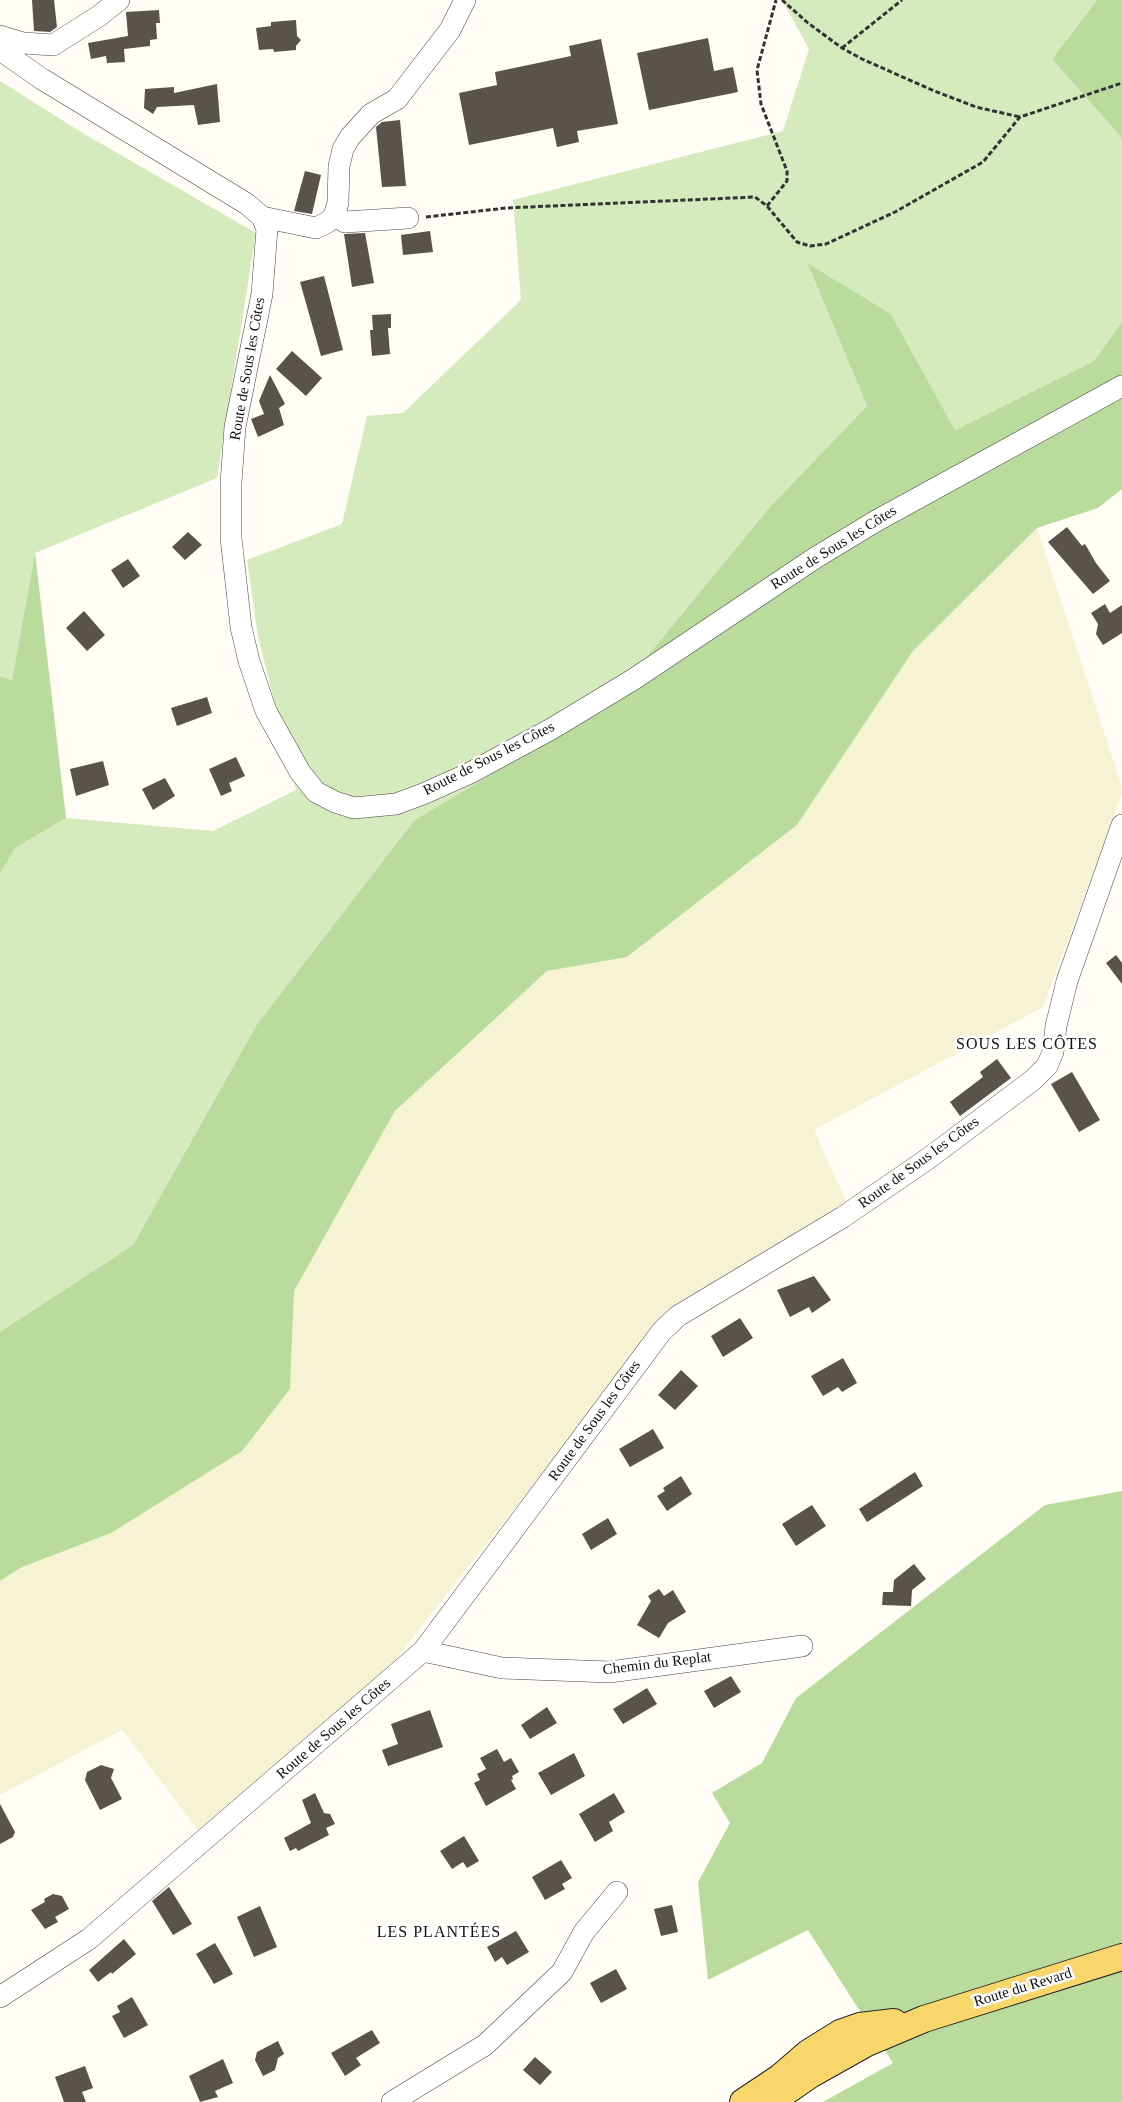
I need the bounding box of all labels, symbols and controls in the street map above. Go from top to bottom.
street label: Route de Sous les Côtes [227,296,269,442]
street label: Route de Sous les Côtes [768,502,900,594]
street label: Route de Sous les Côtes [420,718,558,800]
district label: SOUS LES CÔTES [954,1035,1100,1055]
street label: Route de Sous les Côtes [855,1113,983,1213]
street label: Route de Sous les Côtes [545,1357,645,1485]
street label: Chemin du Replat [602,1648,712,1680]
street label: Route de Sous les Côtes [273,1675,395,1783]
district label: LES PLANTÉES [375,1923,503,1943]
street label: Route du Revard [972,1965,1074,2011]

